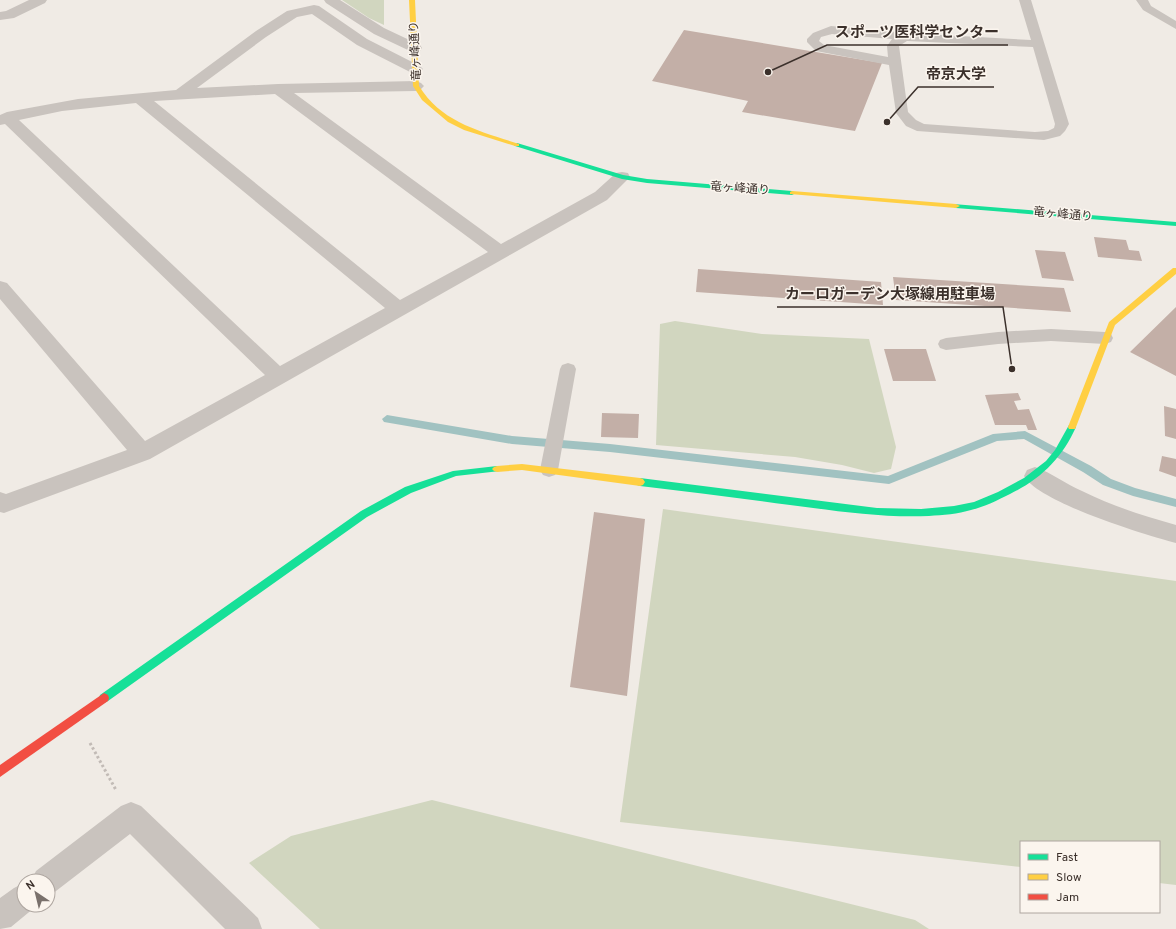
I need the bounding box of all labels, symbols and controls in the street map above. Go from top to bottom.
callout: スポーツ医科学センター [827,18,1008,45]
street label: 竜ヶ峰通り [406,21,426,81]
text: スポーツ医科学センター [835,24,999,43]
callout: 帝京大学 [918,60,994,87]
text: 帝京大学 [926,66,986,85]
street label: 竜ヶ峰通り [709,179,770,199]
street label: 竜ヶ峰通り [1032,204,1094,226]
callout: カーロガーデン大塚線用駐車場 [777,280,1003,307]
text: カーロガーデン大塚線用駐車場 [785,286,995,305]
legend [1020,841,1160,913]
text: Fast [1056,850,1078,866]
text: Slow [1056,870,1082,886]
north arrow [16,873,56,913]
text: N [24,878,38,894]
text: Jam [1056,890,1079,906]

